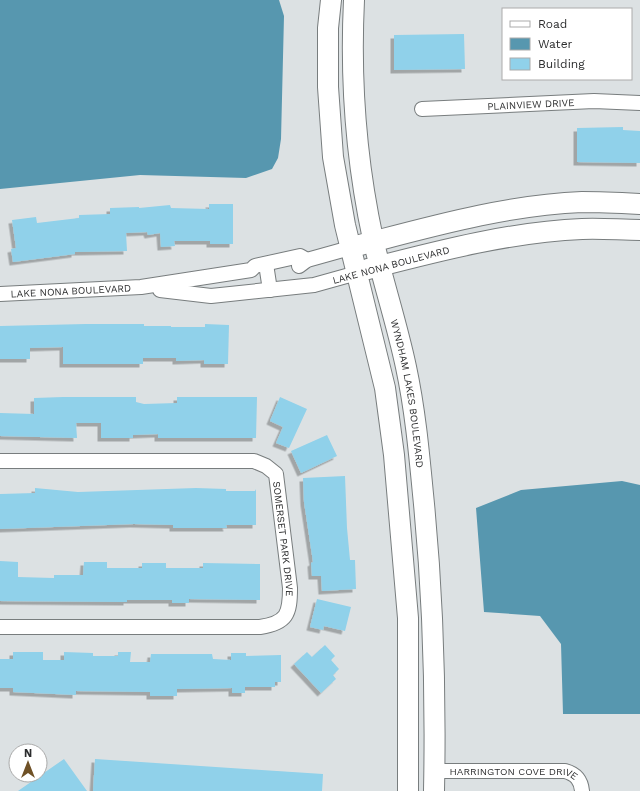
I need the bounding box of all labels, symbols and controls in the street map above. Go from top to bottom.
legend [502,8,632,80]
text: Road [538,17,567,31]
text: Water [538,37,573,51]
text: Building [538,57,585,71]
street label: PLAINVIEW DRIVE [487,96,575,111]
street label: LAKE NONA BOULEVARD [331,244,451,286]
street label: LAKE NONA BOULEVARD [10,282,131,299]
street label: WYNDHAM LAKES BOULEVARD [389,318,426,468]
street label: SOMERSET PARK DRIVE [271,480,296,597]
north arrow [8,743,48,783]
text: N [24,747,32,760]
street label: HARRINGTON COVE DRIVE [449,766,580,782]

